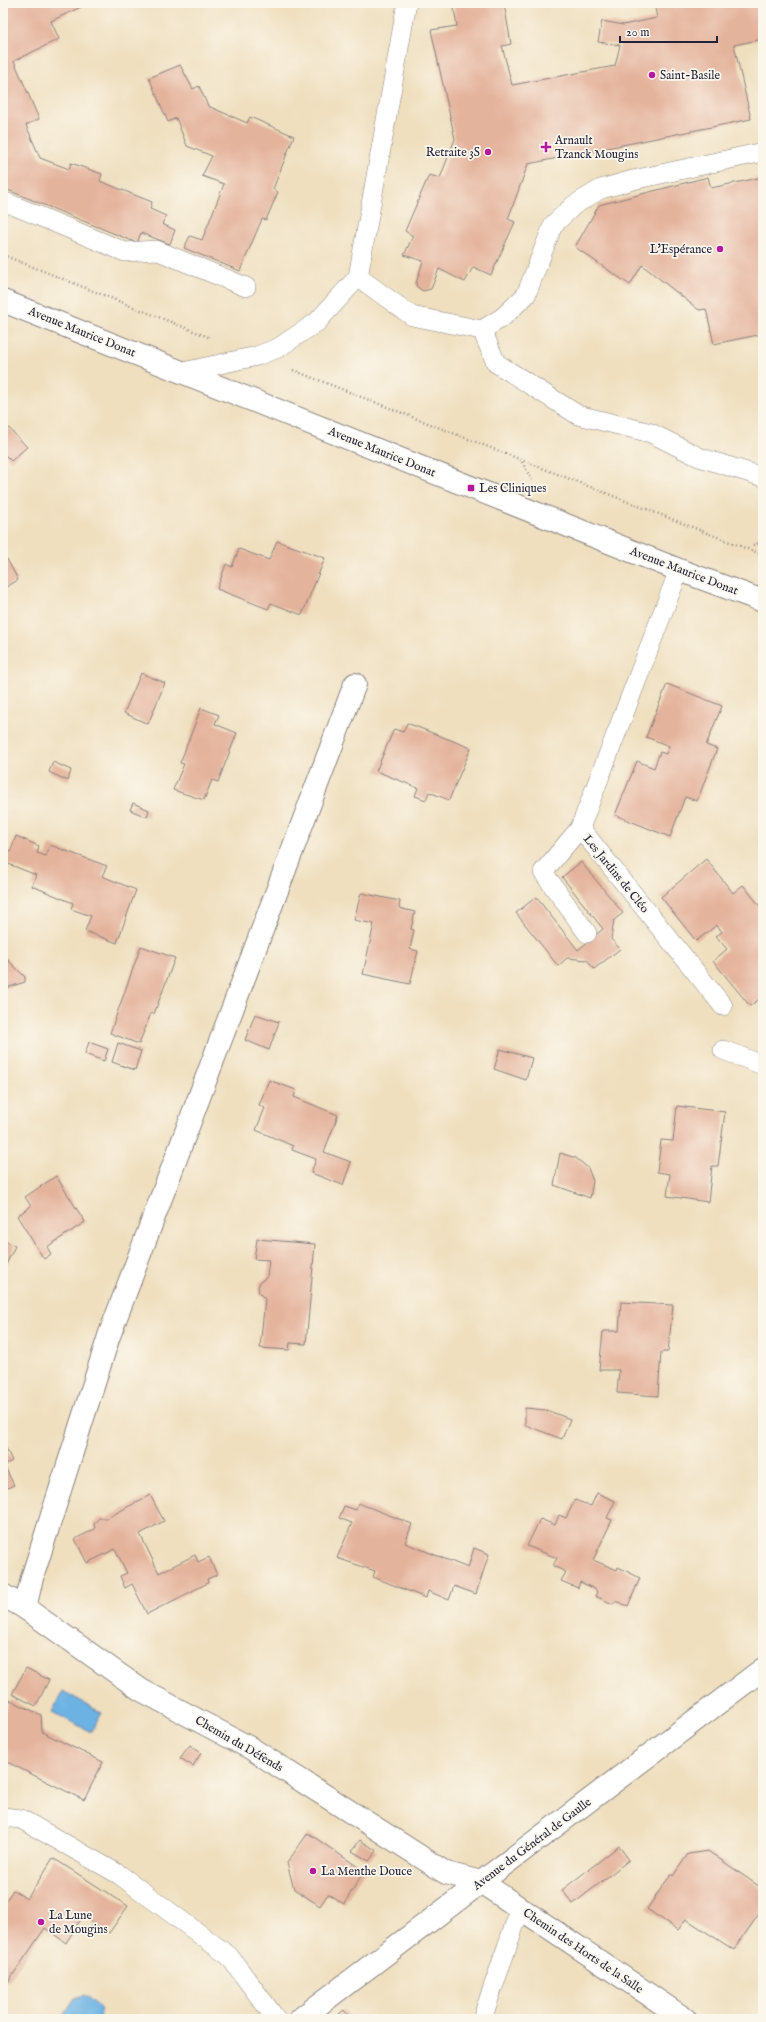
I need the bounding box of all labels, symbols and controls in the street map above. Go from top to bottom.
scale bar [620,18,717,44]
text: 20 m [626,25,649,40]
place label: Saint-Basile [660,68,720,83]
marker: Saint-Basile [647,70,657,80]
place label: Arnault Tzanck Mougins [554,133,638,162]
marker: Arnault Tzanck Mougins [540,141,552,153]
place label: Retraite 3S [426,145,480,160]
marker: Retraite 3S [483,147,493,157]
place label: L'Espérance [650,242,712,258]
marker: L'Espérance [715,244,725,254]
street label: Avenue Maurice Donat [25,303,138,360]
street label: Avenue Maurice Donat [325,423,438,480]
place label: Les Cliniques [479,481,547,497]
marker: Les Cliniques [466,483,476,493]
street label: Avenue Maurice Donat [627,543,740,599]
street label: Les Jardins de Cléo [579,832,652,917]
street label: Chemin du Défends [192,1713,286,1775]
street label: Avenue du Général de Gaulle [469,1794,595,1894]
place label: La Menthe Douce [321,1864,412,1879]
marker: La Menthe Douce [308,1866,318,1876]
street label: Chemin des Horts de la Salle [520,1905,646,1997]
place label: La Lune de Mougins [49,1908,108,1937]
marker: La Lune de Mougins [36,1917,46,1927]

